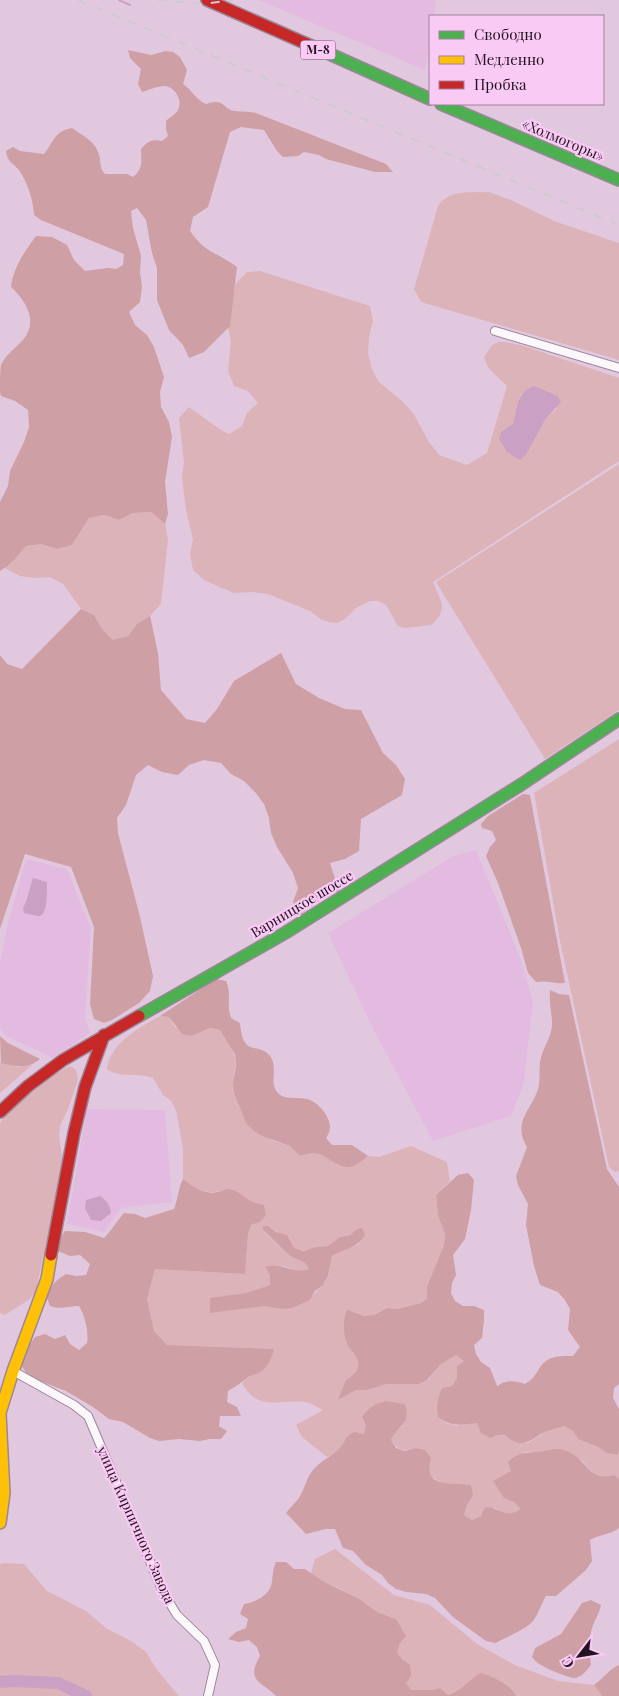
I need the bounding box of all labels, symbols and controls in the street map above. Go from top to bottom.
legend [429,15,604,105]
text: Свободно [474,24,542,44]
road number: М-8 [300,40,336,60]
text: Медленно [474,49,544,69]
text: Пробка [474,74,527,94]
street label: «Холмогоры» [519,114,607,165]
street label: Варницкое шоссе [247,866,356,942]
street label: улица Кирпичного Завода [93,1442,180,1606]
north arrow [554,1631,604,1681]
text: С [557,1654,578,1672]

